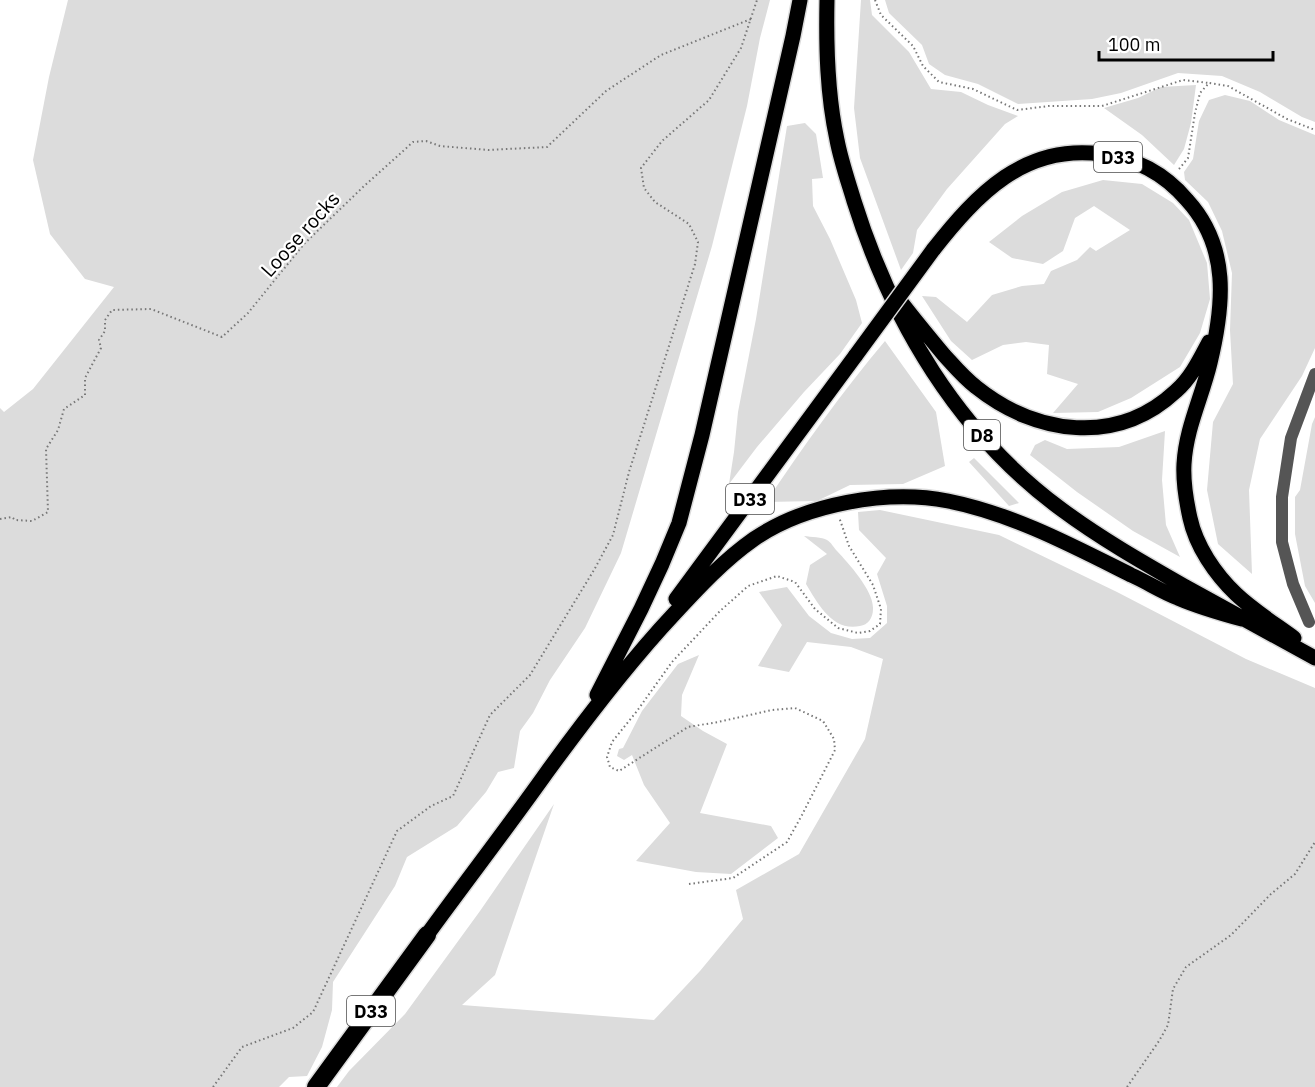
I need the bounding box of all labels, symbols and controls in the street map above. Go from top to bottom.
scale bar [1099,24,1273,62]
text: 100 m [1108,33,1160,56]
road number: D33 [1094,142,1142,172]
street label: Loose rocks [254,185,346,283]
road number: D8 [964,420,1000,450]
road number: D33 [726,484,774,514]
road number: D33 [347,996,395,1026]

